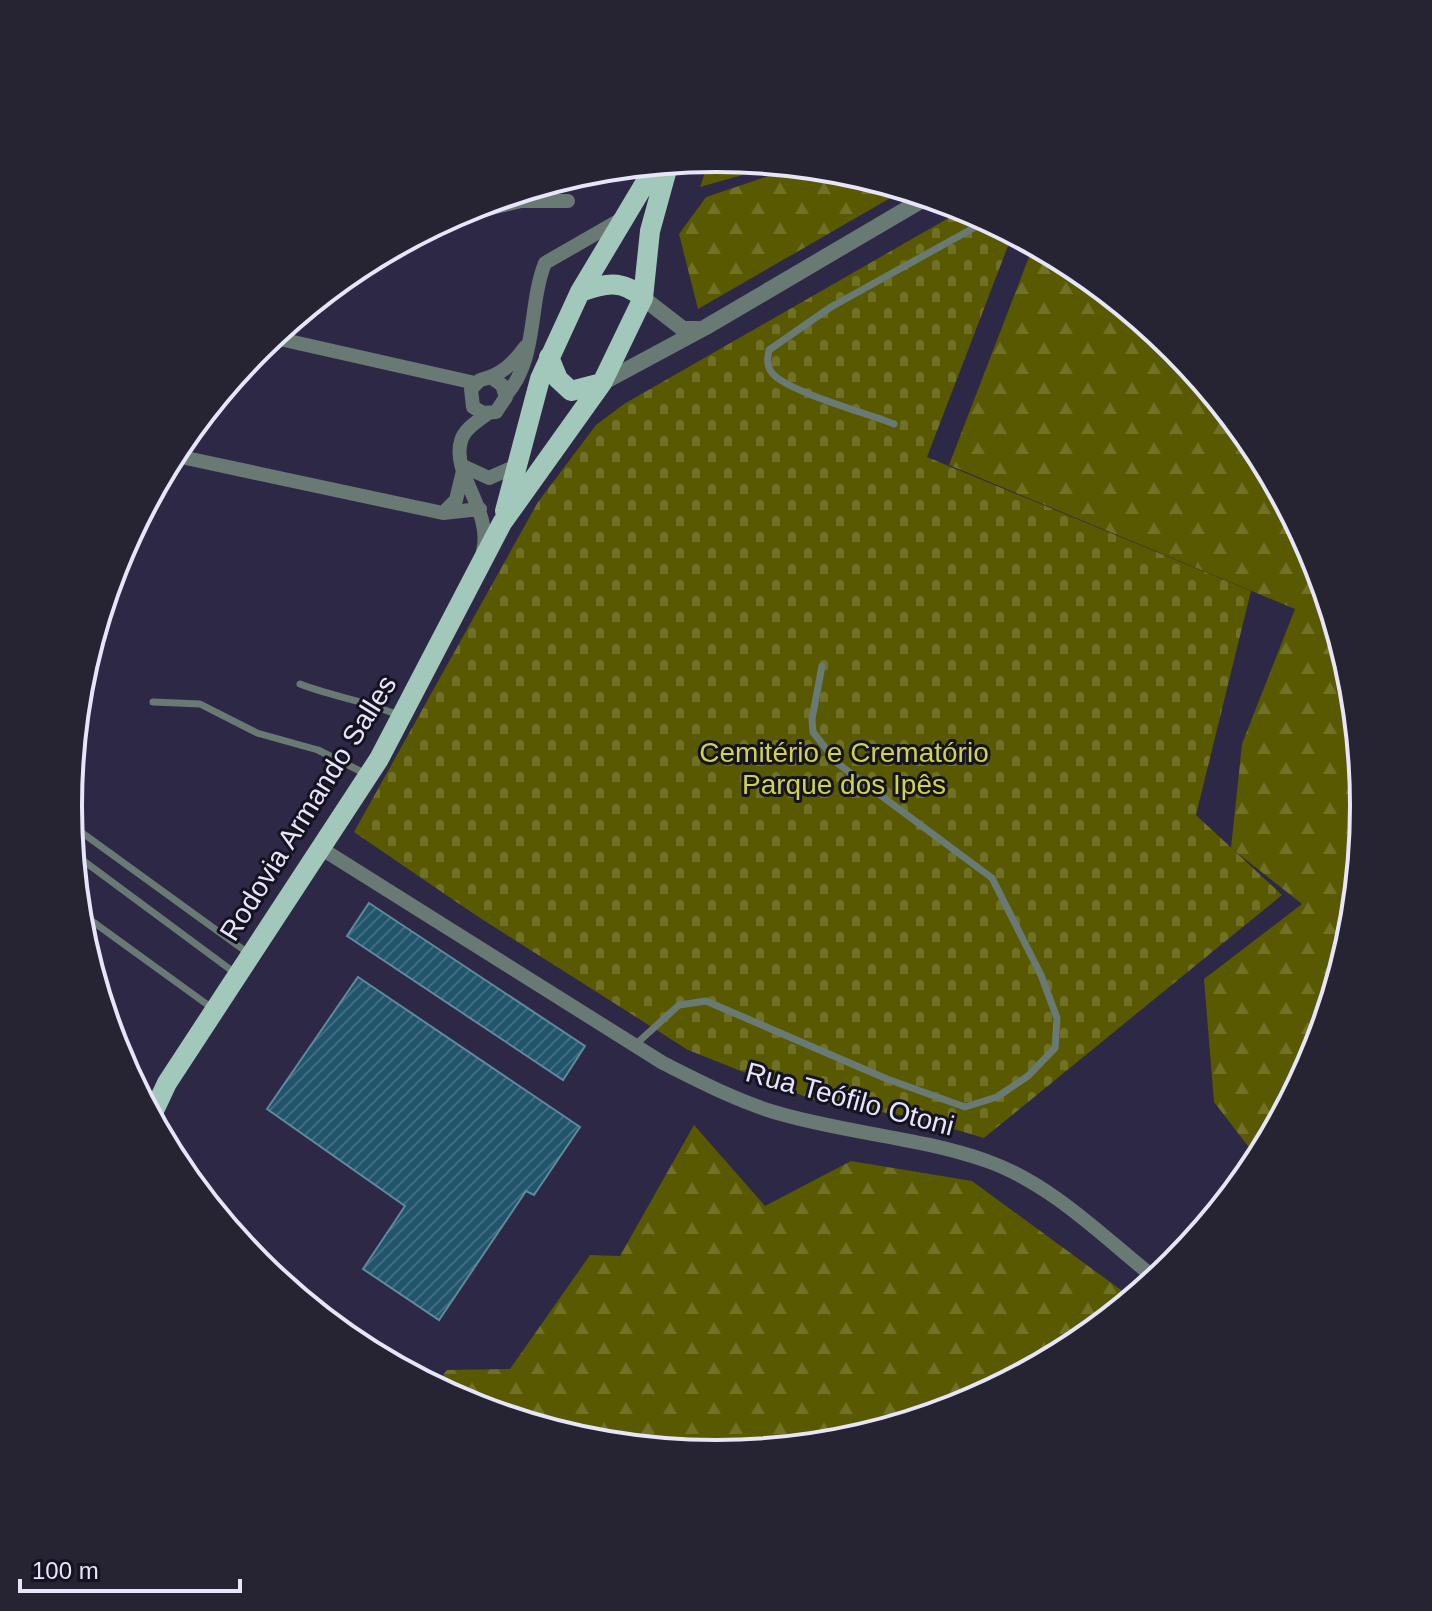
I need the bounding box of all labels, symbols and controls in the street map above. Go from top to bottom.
street label: Rodovia Armando Salles [214,670,402,946]
park label: Cemitério e Crematório Parque dos Ipês [699,737,989,800]
street label: Rua Teófilo Otoni [742,1056,958,1142]
scale bar [20,1543,240,1593]
text: 100 m [32,1557,99,1584]

